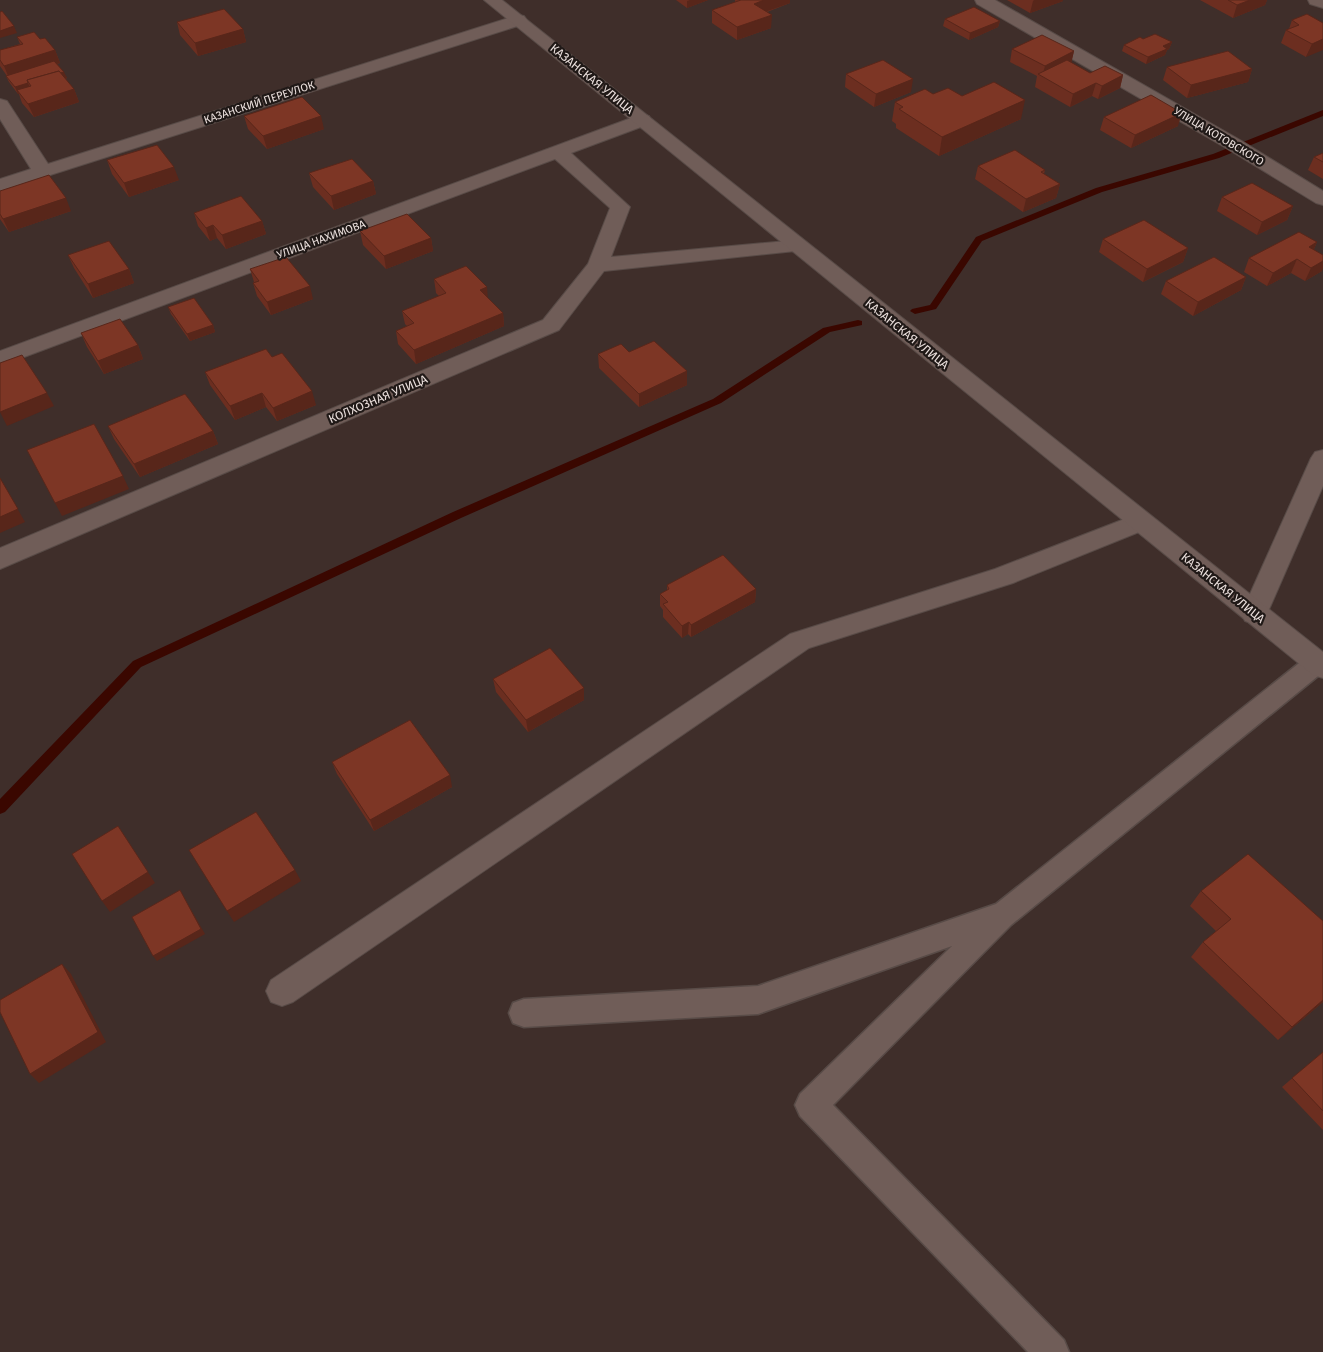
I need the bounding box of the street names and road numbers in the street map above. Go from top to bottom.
street label: КАЗАНСКАЯ УЛИЦА [547,41,637,117]
street label: КАЗАНСКИЙ ПЕРЕУЛОК [202,78,317,126]
street label: УЛИЦА КОТОВСКОГО [1171,104,1266,168]
street label: УЛИЦА НАХИМОВА [275,217,368,262]
street label: КАЗАНСКАЯ УЛИЦА [862,296,952,372]
street label: КОЛХОЗНАЯ УЛИЦА [326,372,430,426]
street label: КАЗАНСКАЯ УЛИЦА [1178,550,1268,626]

